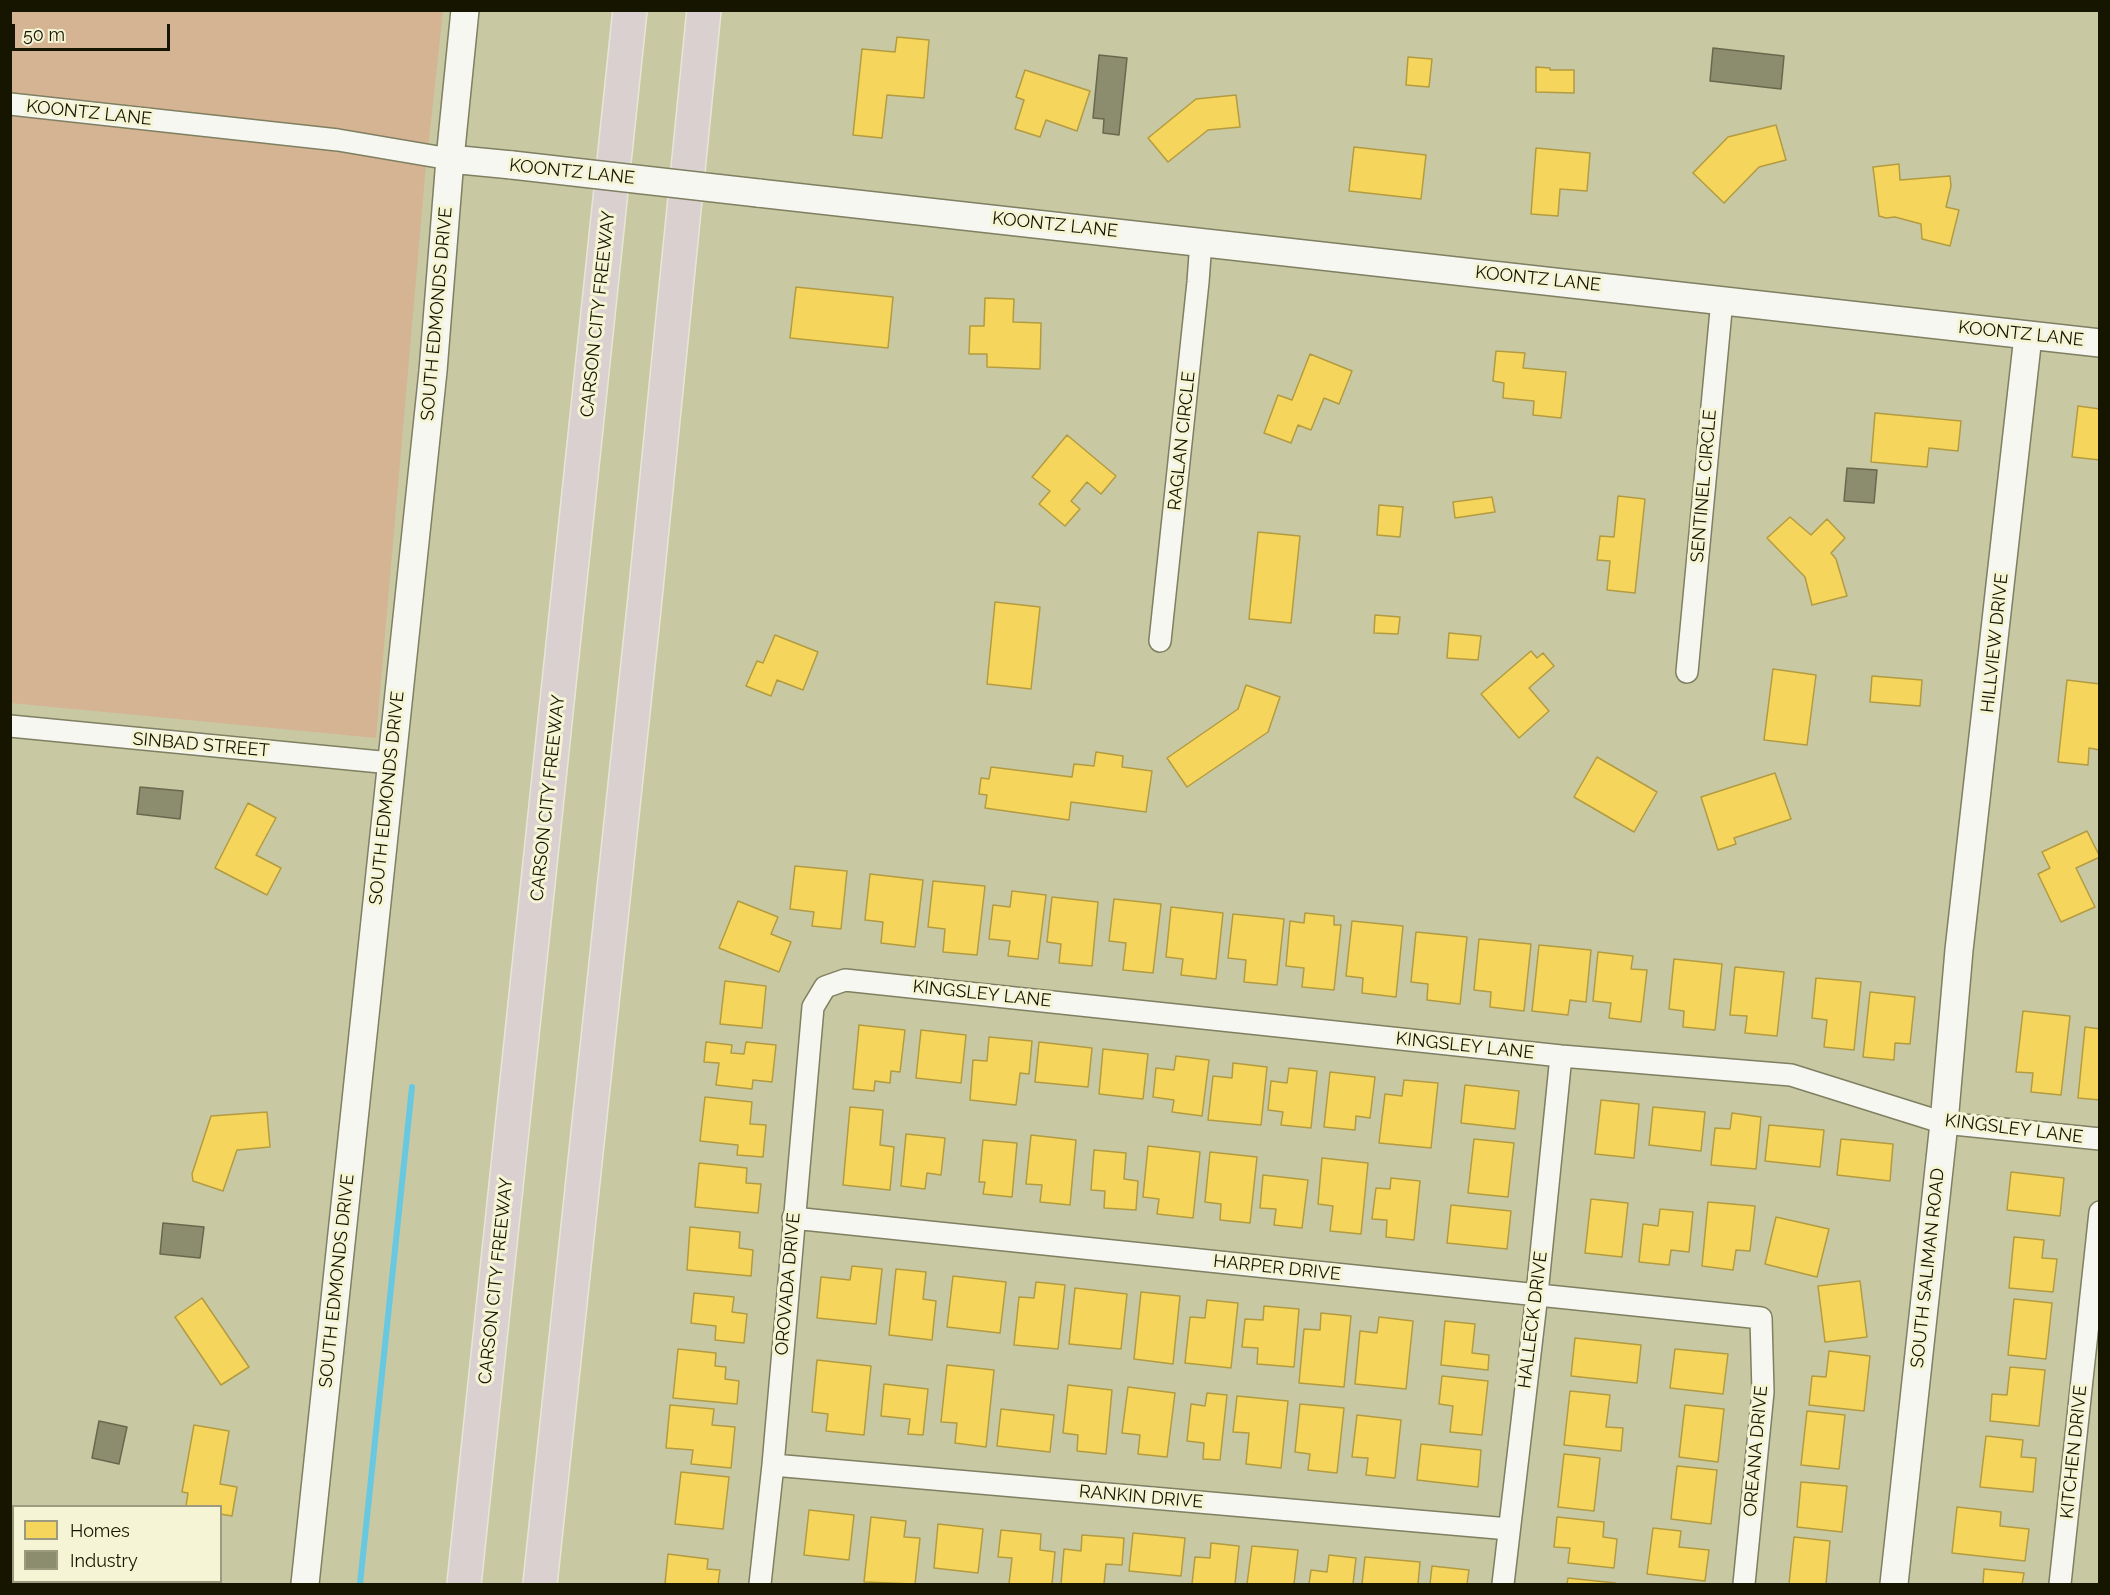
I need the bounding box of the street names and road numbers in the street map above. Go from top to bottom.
street label: KOONTZ LANE [25,96,153,130]
street label: KOONTZ LANE [508,155,636,189]
street label: SOUTH EDMONDS DRIVE [417,206,457,422]
street label: KOONTZ LANE [991,208,1119,242]
street label: CARSON CITY FREEWAY [576,210,620,418]
street label: KOONTZ LANE [1474,262,1602,296]
street label: KOONTZ LANE [1957,317,2085,351]
street label: RAGLAN CIRCLE [1164,370,1200,512]
street label: SENTINEL CIRCLE [1687,409,1721,563]
street label: HILLVIEW DRIVE [1977,572,2013,714]
street label: SOUTH EDMONDS DRIVE [365,690,409,906]
street label: CARSON CITY FREEWAY [526,694,570,902]
street label: SINBAD STREET [132,728,270,762]
street label: KINGSLEY LANE [912,976,1052,1012]
street label: KINGSLEY LANE [1395,1028,1535,1064]
street label: KINGSLEY LANE [1944,1110,2084,1148]
street label: SOUTH SALIMAN ROAD [1907,1167,1949,1369]
street label: SOUTH EDMONDS DRIVE [315,1173,359,1389]
street label: CARSON CITY FREEWAY [474,1177,518,1385]
street label: OROVADA DRIVE [771,1212,805,1356]
street label: HALLECK DRIVE [1514,1250,1552,1390]
street label: HARPER DRIVE [1212,1251,1342,1285]
street label: KITCHEN DRIVE [2056,1384,2092,1520]
street label: OREANA DRIVE [1740,1385,1772,1517]
street label: RANKIN DRIVE [1078,1481,1204,1513]

